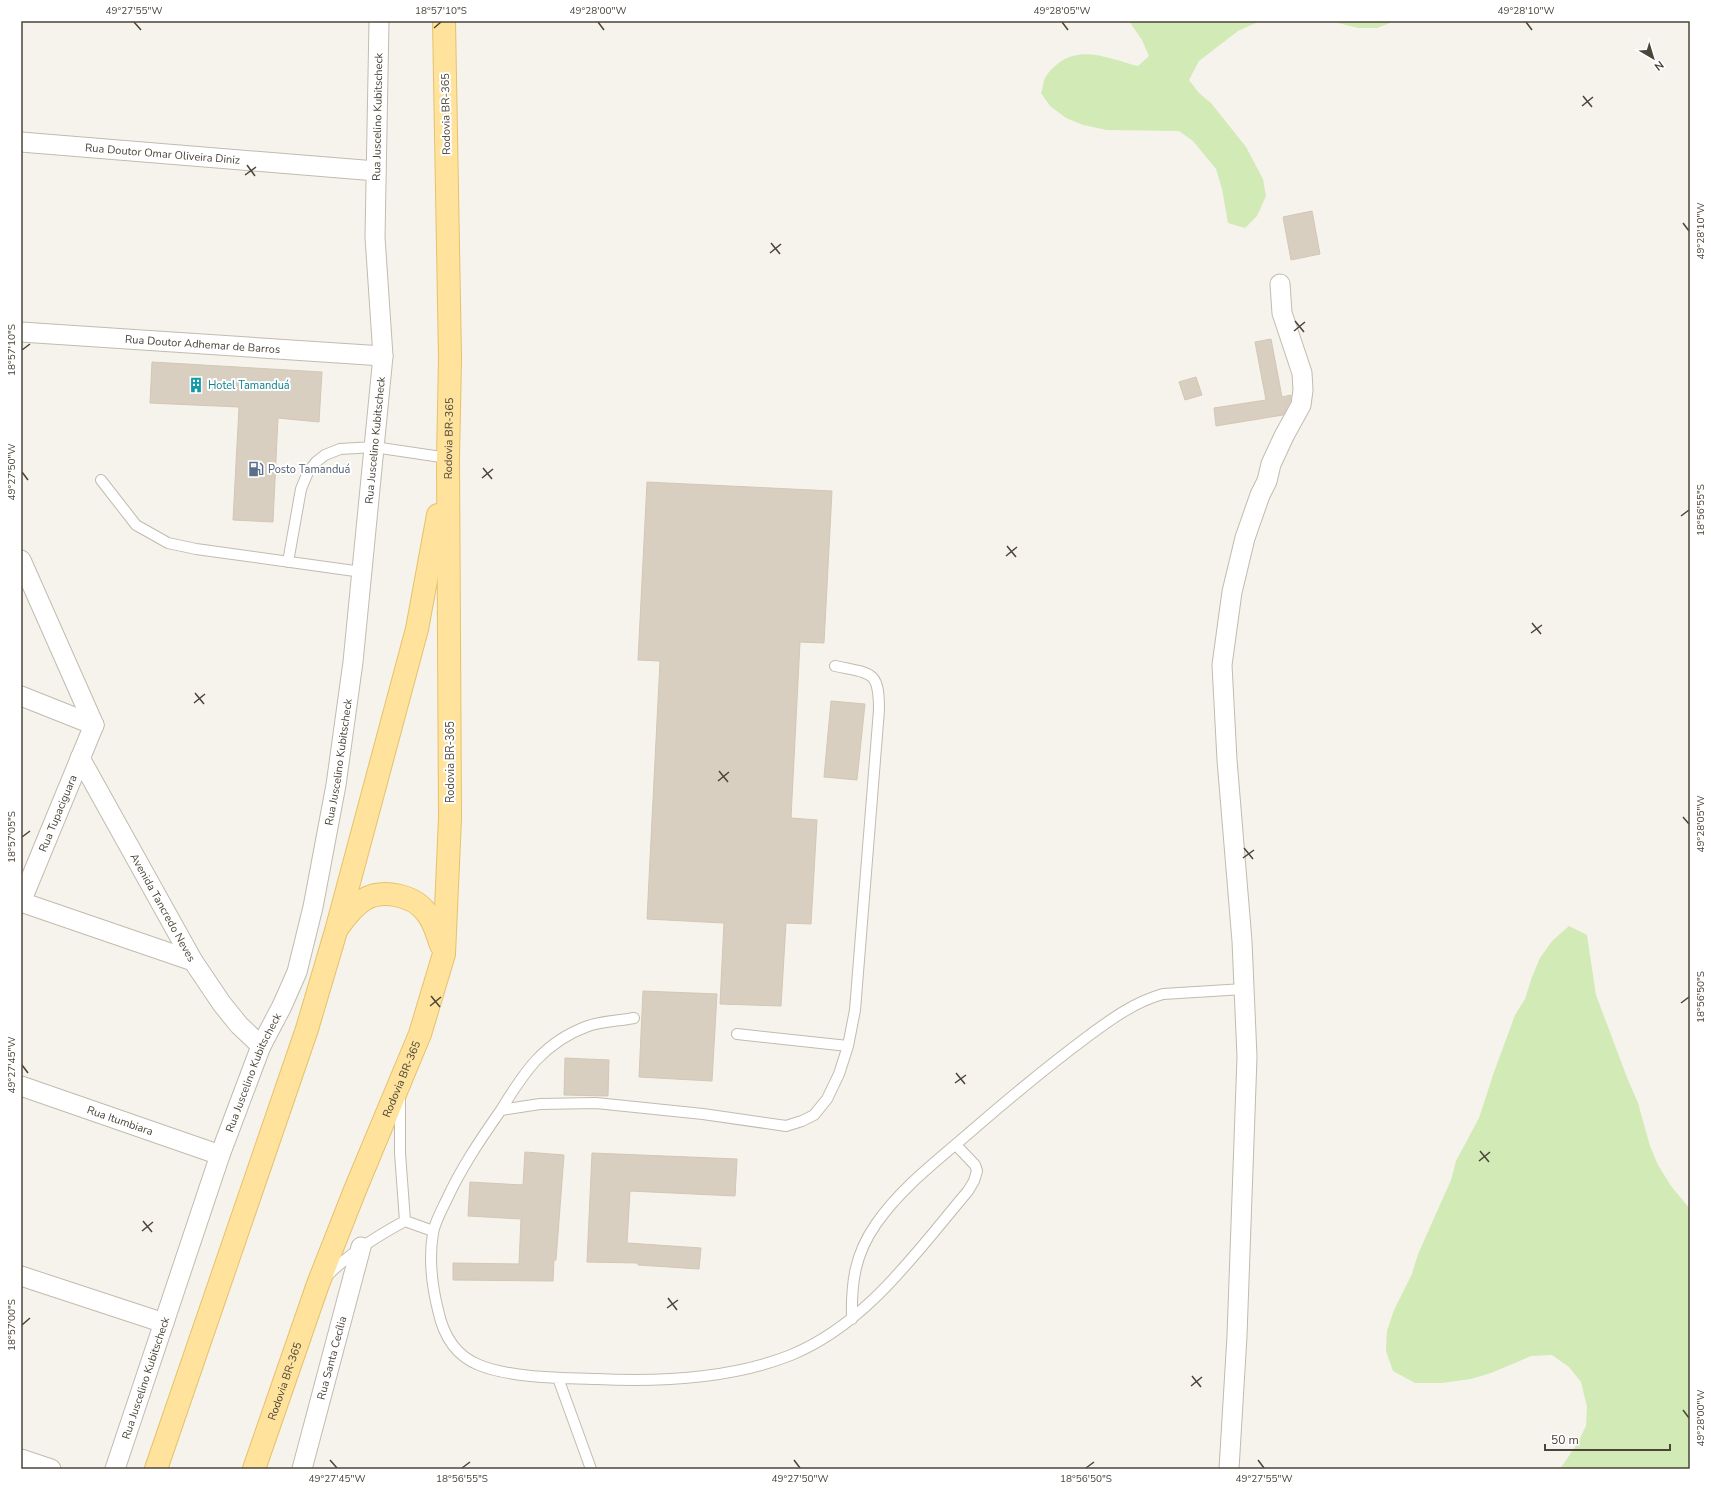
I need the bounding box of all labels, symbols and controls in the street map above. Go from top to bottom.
text: 49°27'55"W [106,4,162,18]
text: 18°57'10"S [415,4,467,18]
text: 49°28'00"W [570,4,626,18]
text: 49°28'05"W [1034,4,1090,18]
text: 49°28'10"W [1498,4,1554,18]
north arrow [1633,38,1673,78]
street label: Rua Juscelino Kubitscheck [369,52,386,181]
text: N [1651,57,1667,74]
street label: Rodovia BR-365 [438,73,454,155]
street label: Rua Doutor Omar Oliveira Diniz [85,140,241,167]
text: 49°28'10"W [1694,203,1708,259]
text: 18°57'10"S [5,324,19,376]
street label: Rua Doutor Adhemar de Barros [124,331,281,357]
street label: Rua Juscelino Kubitscheck [361,375,389,505]
building icon: Hotel Tamanduá [187,376,205,394]
place label: Hotel Tamanduá [208,378,290,393]
street label: Rodovia BR-365 [440,397,457,479]
text: 49°27'50"W [5,444,19,500]
fuel station icon: Posto Tamanduá [247,460,265,478]
place label: Posto Tamanduá [268,462,350,477]
text: 18°56'55"S [1694,484,1708,536]
street label: Rua Juscelino Kubitscheck [321,697,355,827]
street label: Rodovia BR-365 [443,721,458,803]
street label: Rua Tupaciguara [35,772,80,854]
text: 49°28'05"W [1694,796,1708,852]
text: 18°57'05"S [5,811,19,863]
street label: Avenida Tancredo Neves [127,851,199,964]
text: 18°56'50"S [1694,971,1708,1023]
street label: Rua Juscelino Kubitscheck [222,1010,285,1134]
text: 49°27'45"W [5,1037,19,1093]
street label: Rodovia BR-365 [379,1038,424,1120]
street label: Rua Itumbiara [85,1102,155,1139]
text: 18°57'00"S [5,1299,19,1351]
street label: Rua Juscelino Kubitscheck [118,1314,173,1441]
street label: Rua Santa Cecília [313,1314,350,1401]
street label: Rodovia BR-365 [264,1340,305,1422]
text: 49°28'00"W [1694,1390,1708,1446]
scale bar [1545,1426,1670,1452]
text: 50 m [1551,1432,1579,1448]
text: 49°27'45"W [309,1472,365,1486]
text: 18°56'55"S [436,1472,488,1486]
text: 49°27'50"W [772,1472,828,1486]
text: 18°56'50"S [1060,1472,1112,1486]
text: 49°27'55"W [1236,1472,1292,1486]

